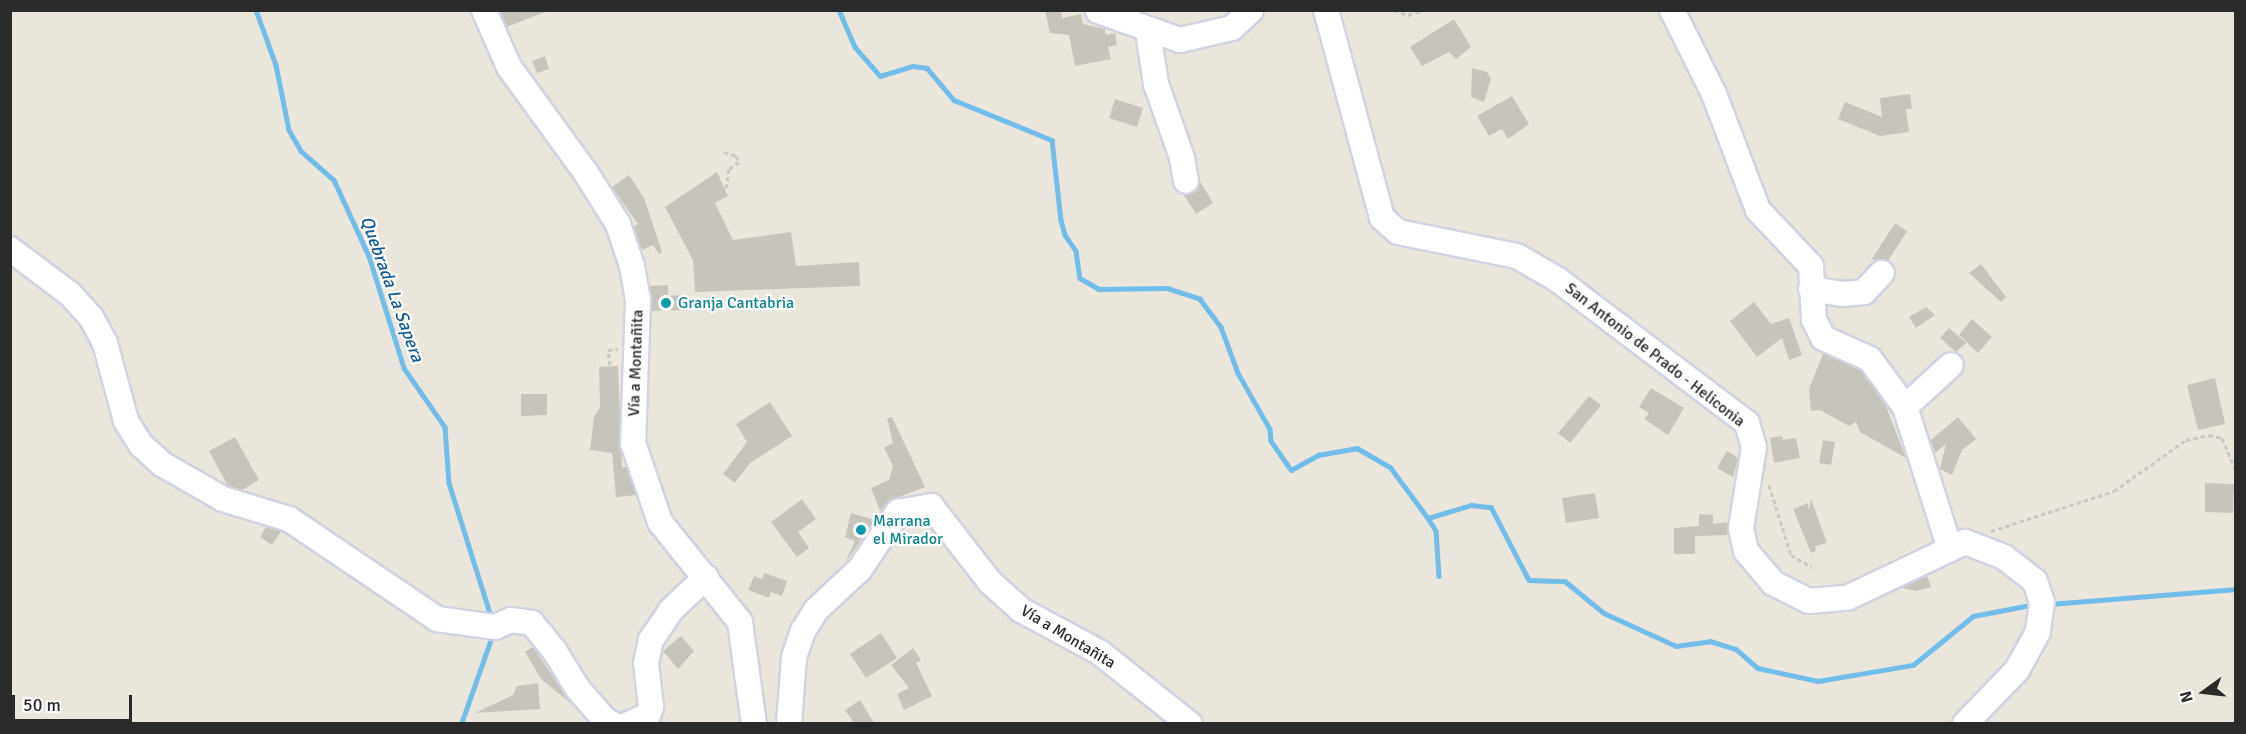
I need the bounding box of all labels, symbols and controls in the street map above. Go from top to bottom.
water label: Quebrada La Sapera [356,213,428,365]
street label: San Antonio de Prado - Heliconia [1561,279,1749,431]
place label: Granja Cantabria [678,293,794,313]
marker: Granja Cantabria [659,296,673,310]
street label: Vía a Montañita [625,309,647,417]
place label: Marrana el Mirador [873,511,943,549]
marker: Marrana el Mirador [854,523,868,537]
street label: Vía a Montañita [1017,601,1119,673]
north arrow [2174,662,2234,722]
scale bar [15,683,135,721]
text: N [2176,689,2198,705]
text: 50 m [23,694,61,716]

